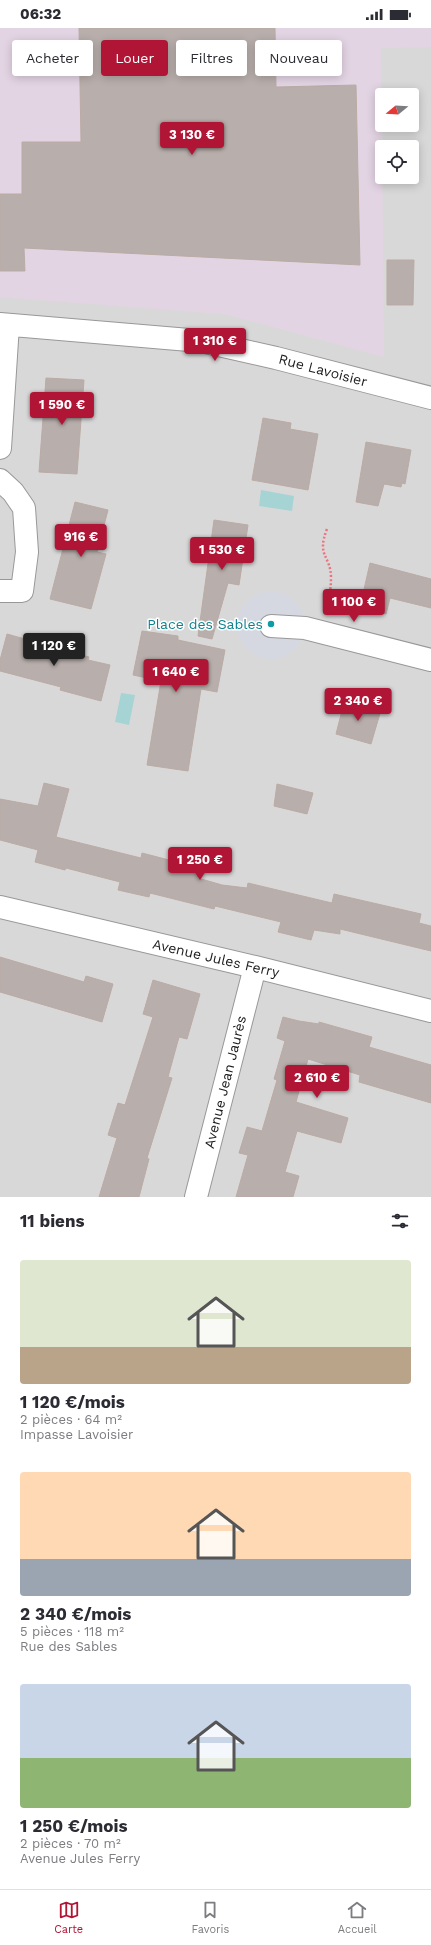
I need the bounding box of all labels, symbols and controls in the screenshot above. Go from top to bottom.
text: 06:32 [20,5,61,23]
chip: Acheter [12,40,93,76]
chip: Louer [101,40,168,76]
chip: Filtres [176,40,247,76]
chip: Nouveau [255,40,342,76]
north arrow [375,88,419,132]
map controls [375,88,419,184]
pin: 3 130 € [155,122,229,156]
text: 3 130 € [169,127,215,142]
button: locate [375,140,419,184]
pin: 1 310 € [178,328,252,362]
text: 1 310 € [193,333,237,348]
street label: Rue Lavoisier [277,350,369,390]
pin: 1 590 € [25,392,99,426]
text: 1 590 € [39,397,85,412]
pin: 916 € [53,524,109,558]
text: 916 € [64,529,98,544]
pin: 1 530 € [185,537,259,571]
text: 1 530 € [199,542,245,557]
pin: 1 100 € [317,589,391,623]
text: 1 100 € [332,594,376,609]
place label: Place des Sables [147,616,263,632]
marker: Place des Sables [266,619,276,629]
pin: 1 120 € [17,633,91,667]
text: 1 120 € [32,638,76,653]
pin: 1 640 € [139,659,213,693]
text: 1 640 € [153,664,199,679]
pin: 2 340 € [321,688,395,722]
text: 2 340 € [334,693,382,708]
pin: 1 250 € [163,847,237,881]
text: 1 250 € [177,852,223,867]
street label: Avenue Jules Ferry [151,936,282,981]
street label: Avenue Jean Jaurès [201,1014,249,1150]
pin: 2 610 € [280,1065,354,1099]
text: 2 610 € [294,1070,340,1085]
icon: filters [389,1210,411,1232]
text: 11 biens [20,1211,85,1231]
icon: home [180,1286,252,1358]
text: 1 120 €/mois [20,1392,125,1412]
text: 2 pièces · 64 m² [20,1412,122,1427]
text: Impasse Lavoisier [20,1427,133,1442]
icon: home [180,1498,252,1570]
text: 2 340 €/mois [20,1604,131,1624]
text: 5 pièces · 118 m² [20,1624,124,1639]
text: Rue des Sables [20,1639,117,1654]
icon: home [180,1710,252,1782]
text: 1 250 €/mois [20,1816,128,1836]
text: 2 pièces · 70 m² [20,1836,121,1851]
text: Avenue Jules Ferry [20,1851,140,1866]
tab: Carte [54,1899,83,1936]
tab: Favoris [192,1899,229,1936]
tab: Accueil [338,1899,377,1936]

